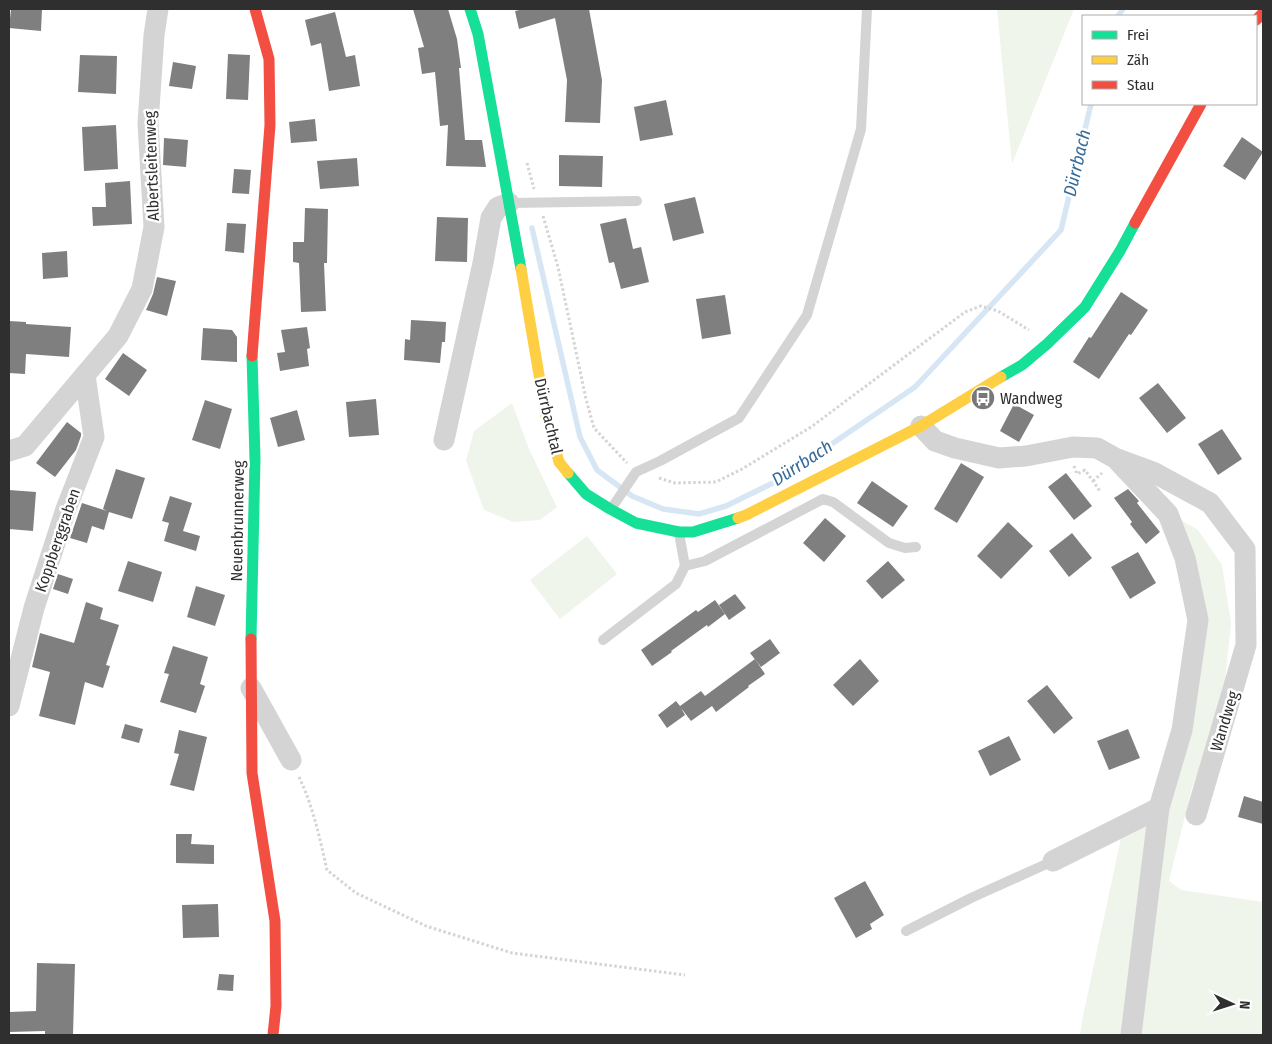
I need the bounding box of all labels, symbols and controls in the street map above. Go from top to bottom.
legend [1082,15,1257,105]
text: Frei [1127,26,1149,44]
text: Zäh [1127,51,1149,69]
text: Stau [1127,76,1154,94]
street label: Albertsleitenweg [140,110,163,221]
water label: Dürrbach [1059,127,1095,199]
street label: Dürrbachtal [531,376,566,456]
bus stop icon: Wandweg [970,385,996,411]
place label: Wandweg [1000,389,1063,408]
water label: Dürrbach [767,435,837,491]
street label: Neuenbrunnerweg [227,460,248,582]
street label: Koppberggraben [31,486,84,594]
street label: Wandweg [1206,688,1243,754]
north arrow [1207,979,1257,1029]
text: N [1236,1000,1253,1010]

